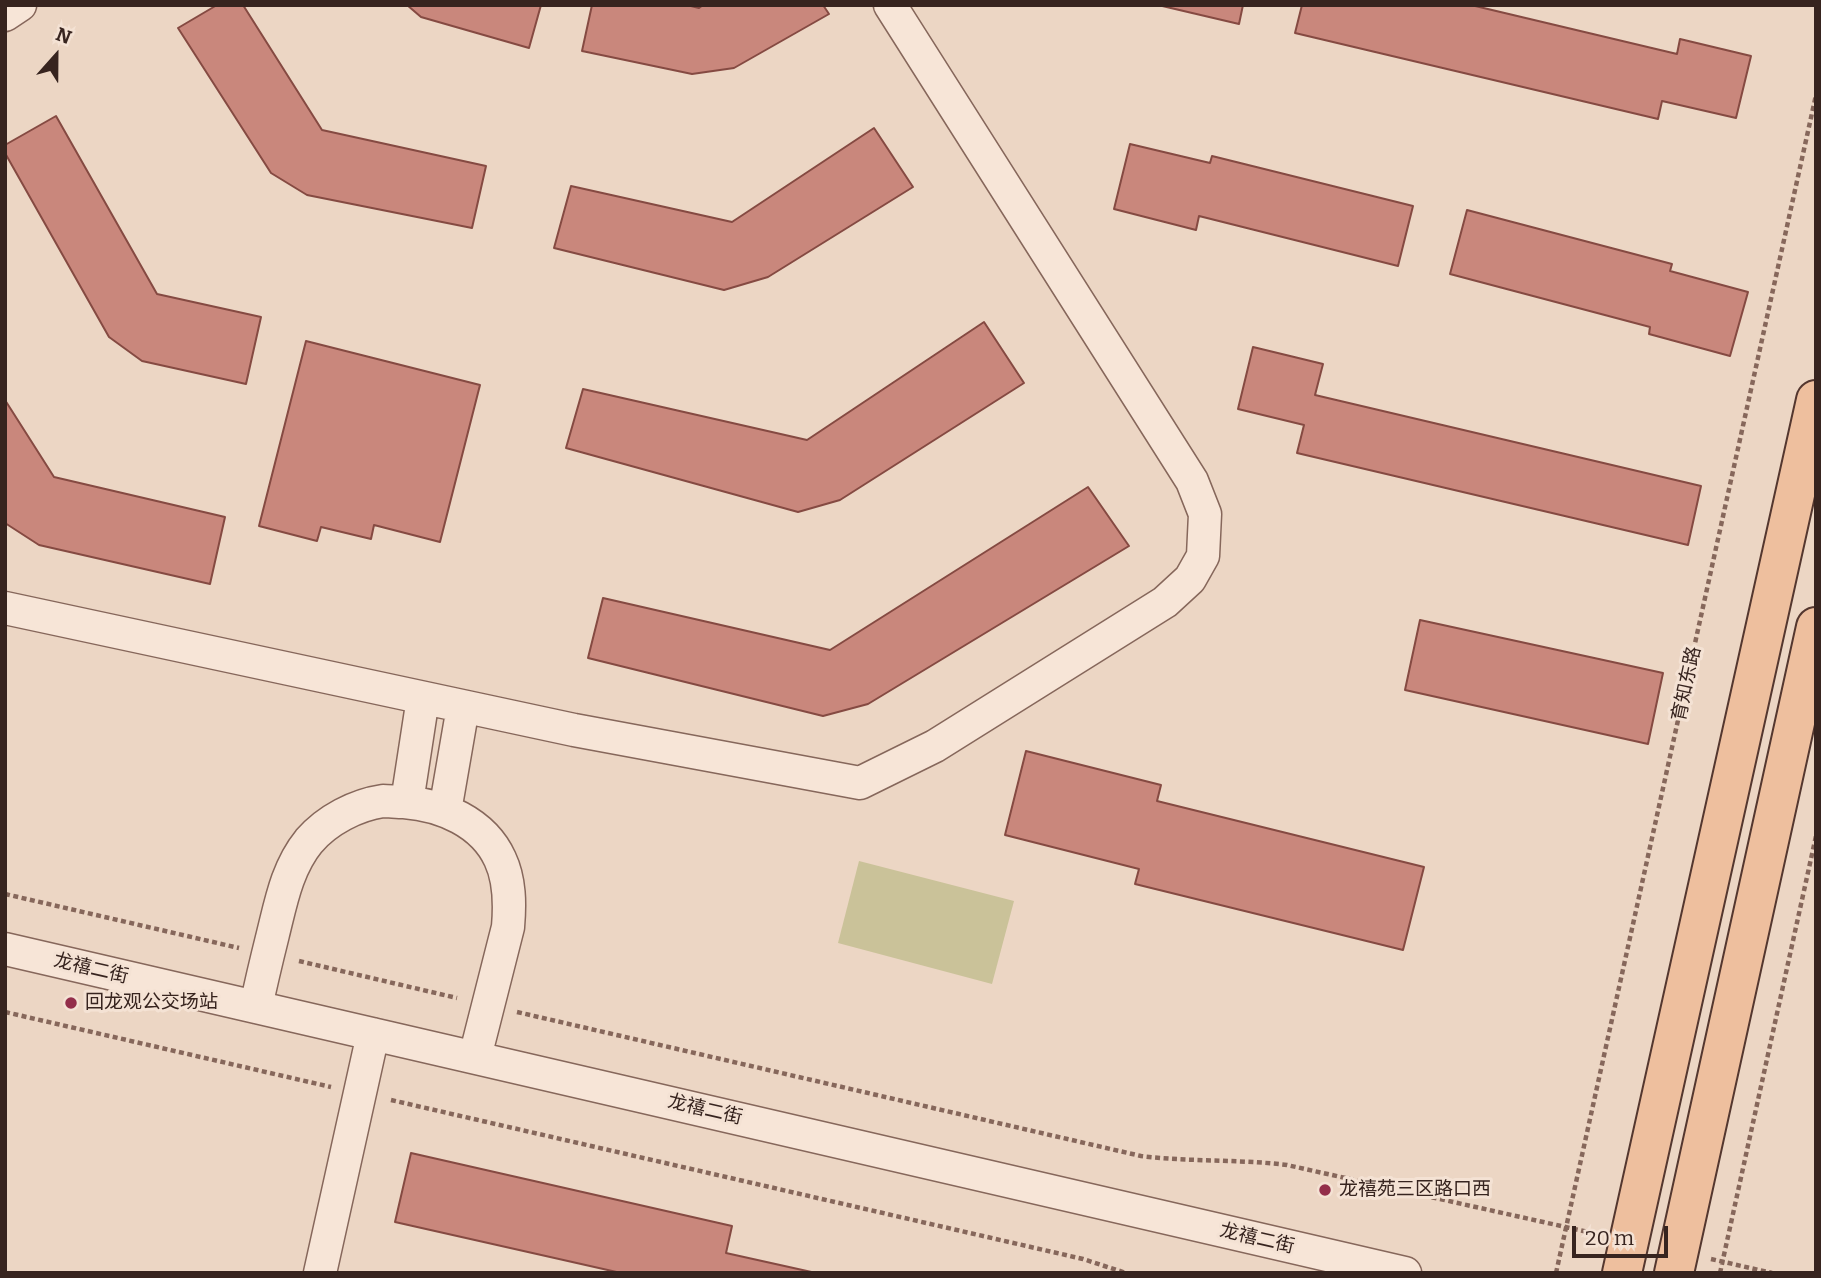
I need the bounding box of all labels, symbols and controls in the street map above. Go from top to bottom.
north arrow [21,21,91,91]
text: N [53,23,75,49]
street label: 育知东路 [1668,644,1706,724]
street label: 龙禧二街 [51,949,131,989]
place label: 回龙观公交场站 [85,992,218,1014]
marker: 回龙观公交场站 [63,995,79,1011]
street label: 龙禧二街 [665,1090,745,1130]
place label: 龙禧苑三区路口西 [1339,1179,1491,1201]
marker: 龙禧苑三区路口西 [1317,1182,1333,1198]
scale bar [1576,1212,1672,1256]
street label: 龙禧二街 [1217,1219,1297,1259]
text: 20 m [1585,1225,1634,1251]

